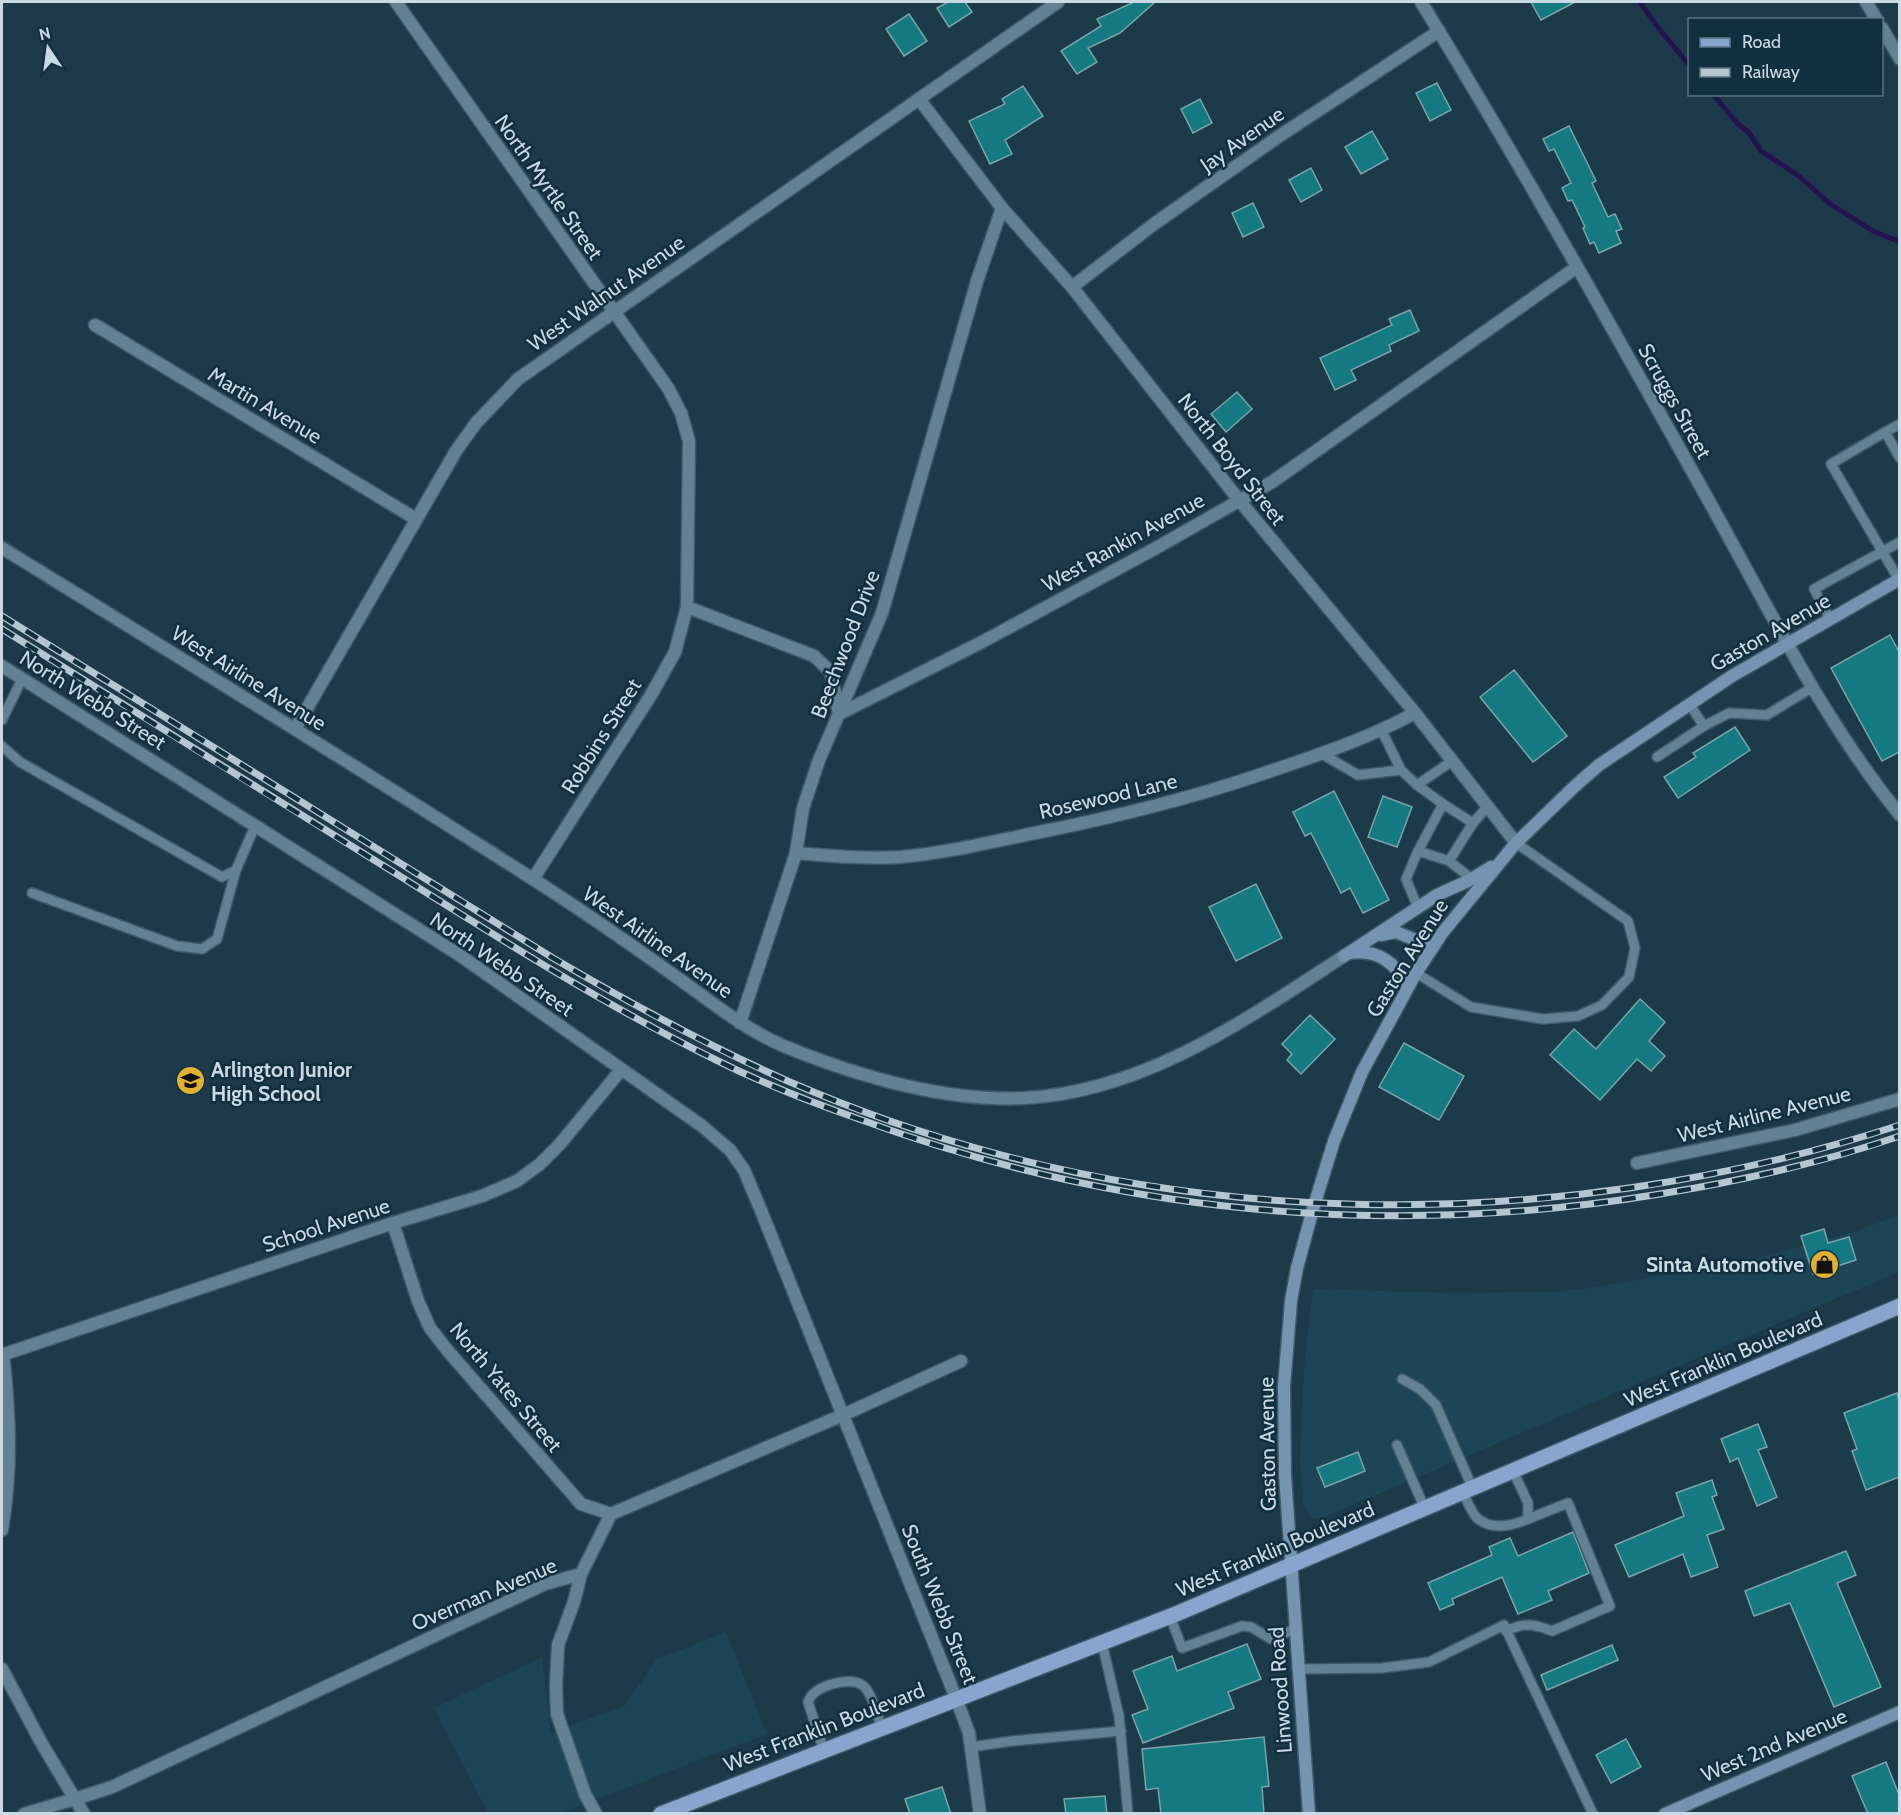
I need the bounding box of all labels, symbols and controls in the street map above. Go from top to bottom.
north arrow [18,18,78,78]
legend [1688,18,1883,96]
text: N [37,23,52,44]
text: Road [1742,31,1781,53]
text: Railway [1742,61,1800,83]
street label: Jay Avenue [1194,101,1289,178]
street label: North Myrtle Street [490,110,608,264]
street label: West Walnut Avenue [523,229,689,356]
street label: Scruggs Street [1633,339,1717,463]
street label: Martin Avenue [204,361,327,449]
street label: North Boyd Street [1173,388,1291,530]
street label: West Rankin Avenue [1038,487,1209,597]
street label: Beechwood Drive [805,566,885,722]
street label: Gaston Avenue [1706,587,1835,676]
street label: West Airline Avenue [167,620,331,736]
street label: North Webb Street [15,645,171,755]
street label: Robbins Street [556,674,646,798]
street label: Rosewood Lane [1037,768,1180,824]
street label: West Airline Avenue [578,881,738,1003]
street label: Gaston Avenue [1361,894,1453,1022]
street label: North Webb Street [426,907,578,1021]
place label: Arlington Junior High School [211,1057,352,1106]
school or university icon: Arlington Junior High School [174,1065,206,1097]
street label: West Airline Avenue [1675,1080,1853,1148]
street label: School Avenue [259,1193,393,1257]
shop icon: Sinta Automotive [1809,1248,1841,1280]
place label: Sinta Automotive [1646,1252,1804,1277]
street label: West Franklin Boulevard [1620,1306,1826,1412]
street label: North Yates Street [445,1317,567,1457]
street label: Gaston Avenue [1253,1376,1281,1511]
street label: West Franklin Boulevard [1172,1496,1378,1602]
street label: South Webb Street [897,1521,983,1687]
street label: Overman Avenue [408,1552,561,1636]
street label: Linwood Road [1263,1626,1297,1754]
street label: West Franklin Boulevard [720,1677,928,1777]
street label: West 2nd Avenue [1697,1703,1851,1787]

